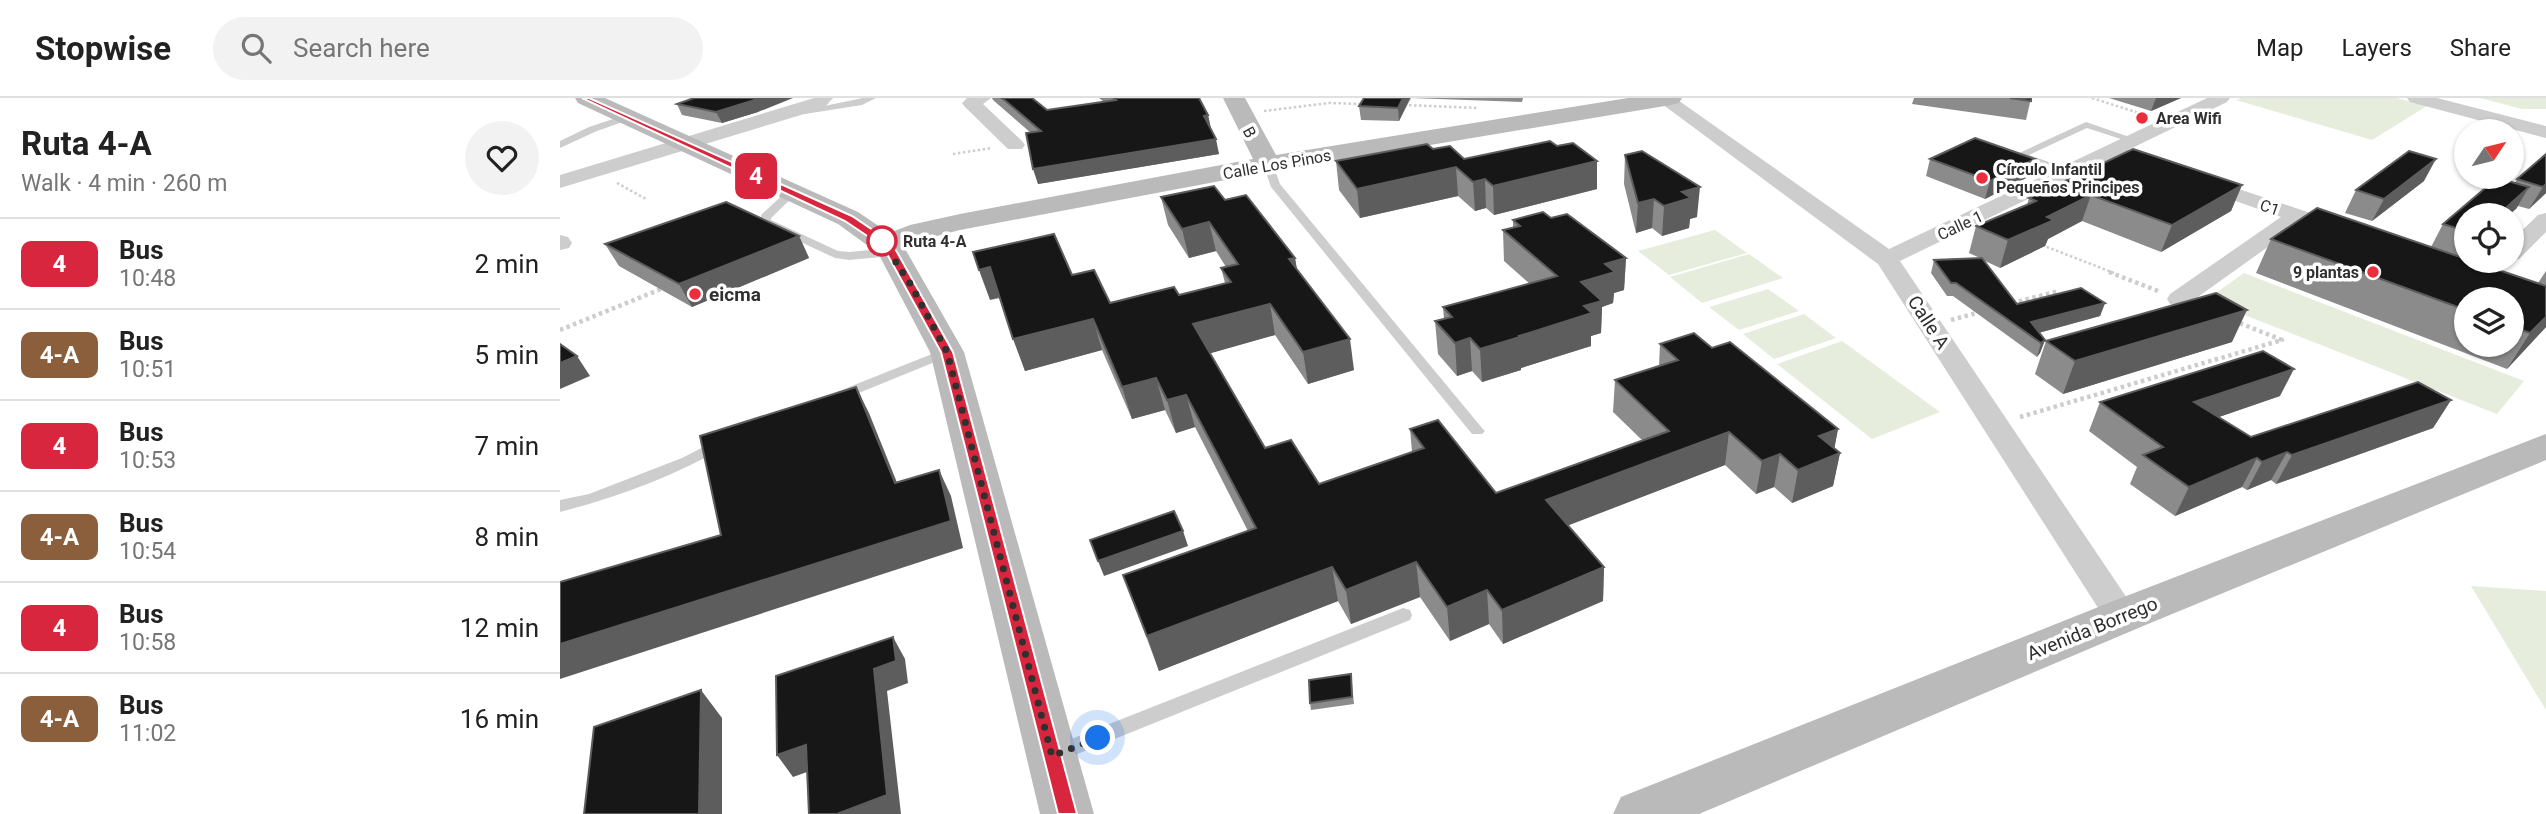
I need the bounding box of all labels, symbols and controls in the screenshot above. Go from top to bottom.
search box [213,17,703,80]
text: Stopwise [35,29,171,68]
icon: search [237,29,275,67]
text: Search here [293,33,430,63]
text: Map [2256,34,2304,62]
text: Layers [2342,34,2412,62]
text: Share [2450,34,2511,62]
place label: Area Wifi [2156,109,2222,128]
marker: Area Wifi [2134,110,2150,126]
north arrow [2454,119,2524,189]
map controls [2454,119,2524,357]
button: heart [465,121,539,195]
street label: B [1239,123,1260,141]
text: Ruta 4-A [21,124,152,163]
street label: Calle Los Pinos [1222,146,1333,183]
line badge: 4 [733,153,779,199]
place label: Círculo Infantil Pequeños Principes [1996,160,2139,197]
text: 4 [749,162,763,190]
text: Walk · 4 min · 260 m [21,170,227,197]
marker: Círculo Infantil Pequeños Principes [1974,170,1990,186]
street label: C1 [2258,195,2282,220]
button: locate [2454,203,2524,273]
street label: Calle 1 [1934,207,1986,244]
marker: Ruta 4-A [867,226,897,256]
place label: Ruta 4-A [903,232,967,251]
text: Bus [119,235,164,265]
text: 2 min [474,249,539,279]
text: 4 [53,250,66,278]
place label: 9 plantas [2293,263,2359,282]
marker: 9 plantas [2365,264,2381,280]
text: 10:48 [119,265,176,292]
place label: eicma [709,283,761,306]
marker: eicma [687,286,703,302]
button: layers [2454,287,2524,357]
street label: Calle A [1903,291,1955,354]
text: Bus [119,326,164,356]
text: 5 min [474,340,539,370]
text: 4-A [40,341,79,369]
text: 10:51 [119,356,176,383]
text: Bus [119,417,164,447]
text: 7 min [474,431,539,461]
text: 4 [53,432,66,460]
text: 10:53 [119,447,176,474]
text: Bus [119,508,164,538]
text: 8 min [474,522,539,552]
text: 4-A [40,523,79,551]
text: 10:54 [119,538,176,565]
street label: Avenida Borrego [2023,592,2161,665]
text: Bus [119,599,164,629]
text: 12 min [460,613,539,643]
text: 4 [53,614,66,642]
text: 10:58 [119,629,176,656]
text: Bus [119,690,164,720]
text: 16 min [460,704,539,734]
text: 4-A [40,705,79,733]
text: 11:02 [119,720,176,747]
your location [1080,720,1115,755]

